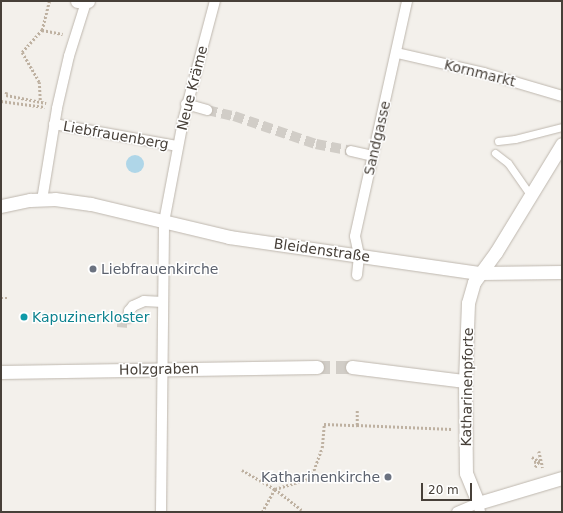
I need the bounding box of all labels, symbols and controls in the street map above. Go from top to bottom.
street label: Neue Kräme [173,44,211,132]
street label: Kornmarkt [443,56,517,90]
street label: Sandgasse [360,99,394,177]
street label: Liebfrauenberg [62,117,170,153]
street label: Bleidenstraße [273,235,371,265]
place label: Liebfrauenkirche [101,261,218,277]
marker: Liebfrauenkirche [88,264,98,274]
place label: Kapuzinerkloster [32,309,149,325]
marker: Kapuzinerkloster [19,312,29,322]
street label: Katharinenpforte [458,328,476,446]
street label: Holzgraben [119,360,199,378]
place label: Katharinenkirche [261,469,380,485]
marker: Katharinenkirche [383,472,393,482]
scale bar [423,475,474,501]
text: 20 m [428,483,459,497]

